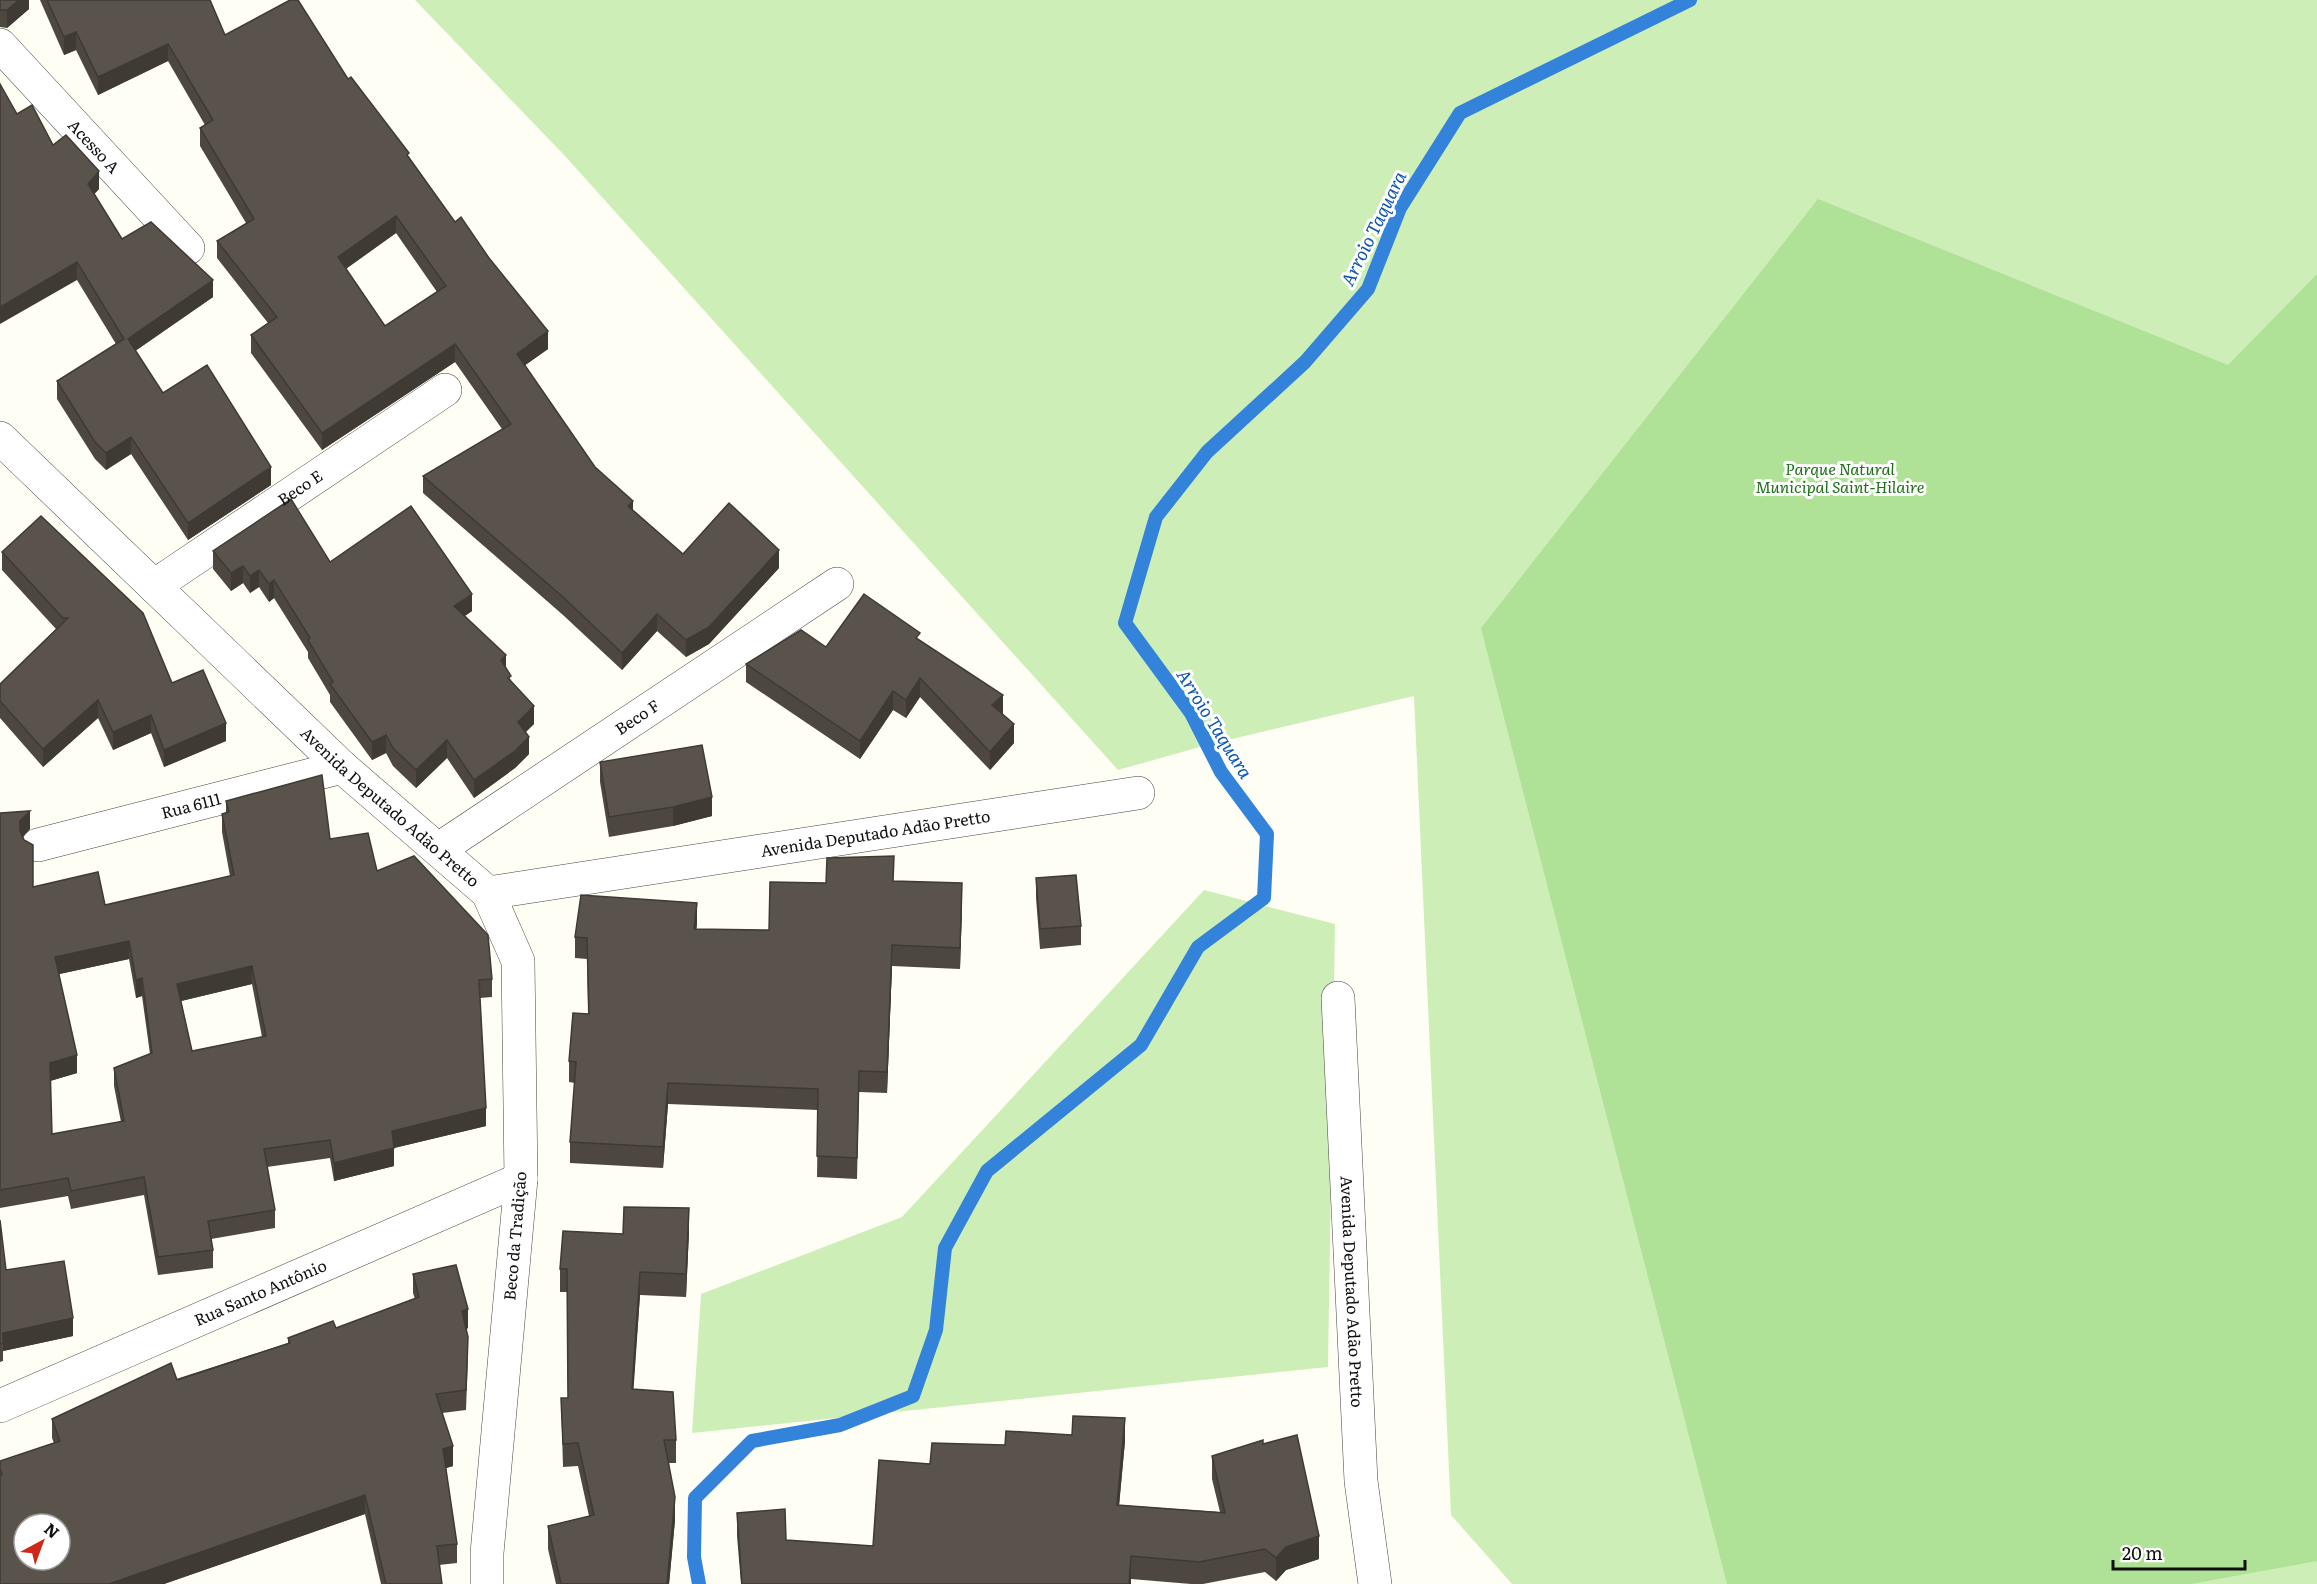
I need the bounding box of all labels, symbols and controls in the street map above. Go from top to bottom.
street label: Acesso A [63,113,126,178]
water label: Arroio Taquara [1333,166,1412,290]
park label: Parque Natural Municipal Saint-Hilaire [1756,456,1924,498]
street label: Beco E [272,463,327,511]
water label: Arroio Taquara [1171,663,1260,784]
street label: Beco F [609,693,664,740]
street label: Avenida Deputado Adão Pretto [296,720,486,892]
street label: Rua 6111 [158,785,224,824]
street label: Avenida Deputado Adão Pretto [759,803,992,862]
street label: Beco da Tradição [496,1170,532,1301]
street label: Avenida Deputado Adão Pretto [1335,1175,1370,1408]
street label: Rua Santo Antônio [190,1252,330,1331]
north arrow [12,1512,72,1572]
text: N [40,1516,65,1543]
scale bar [2113,1533,2245,1571]
text: 20 m [2122,1539,2163,1566]

